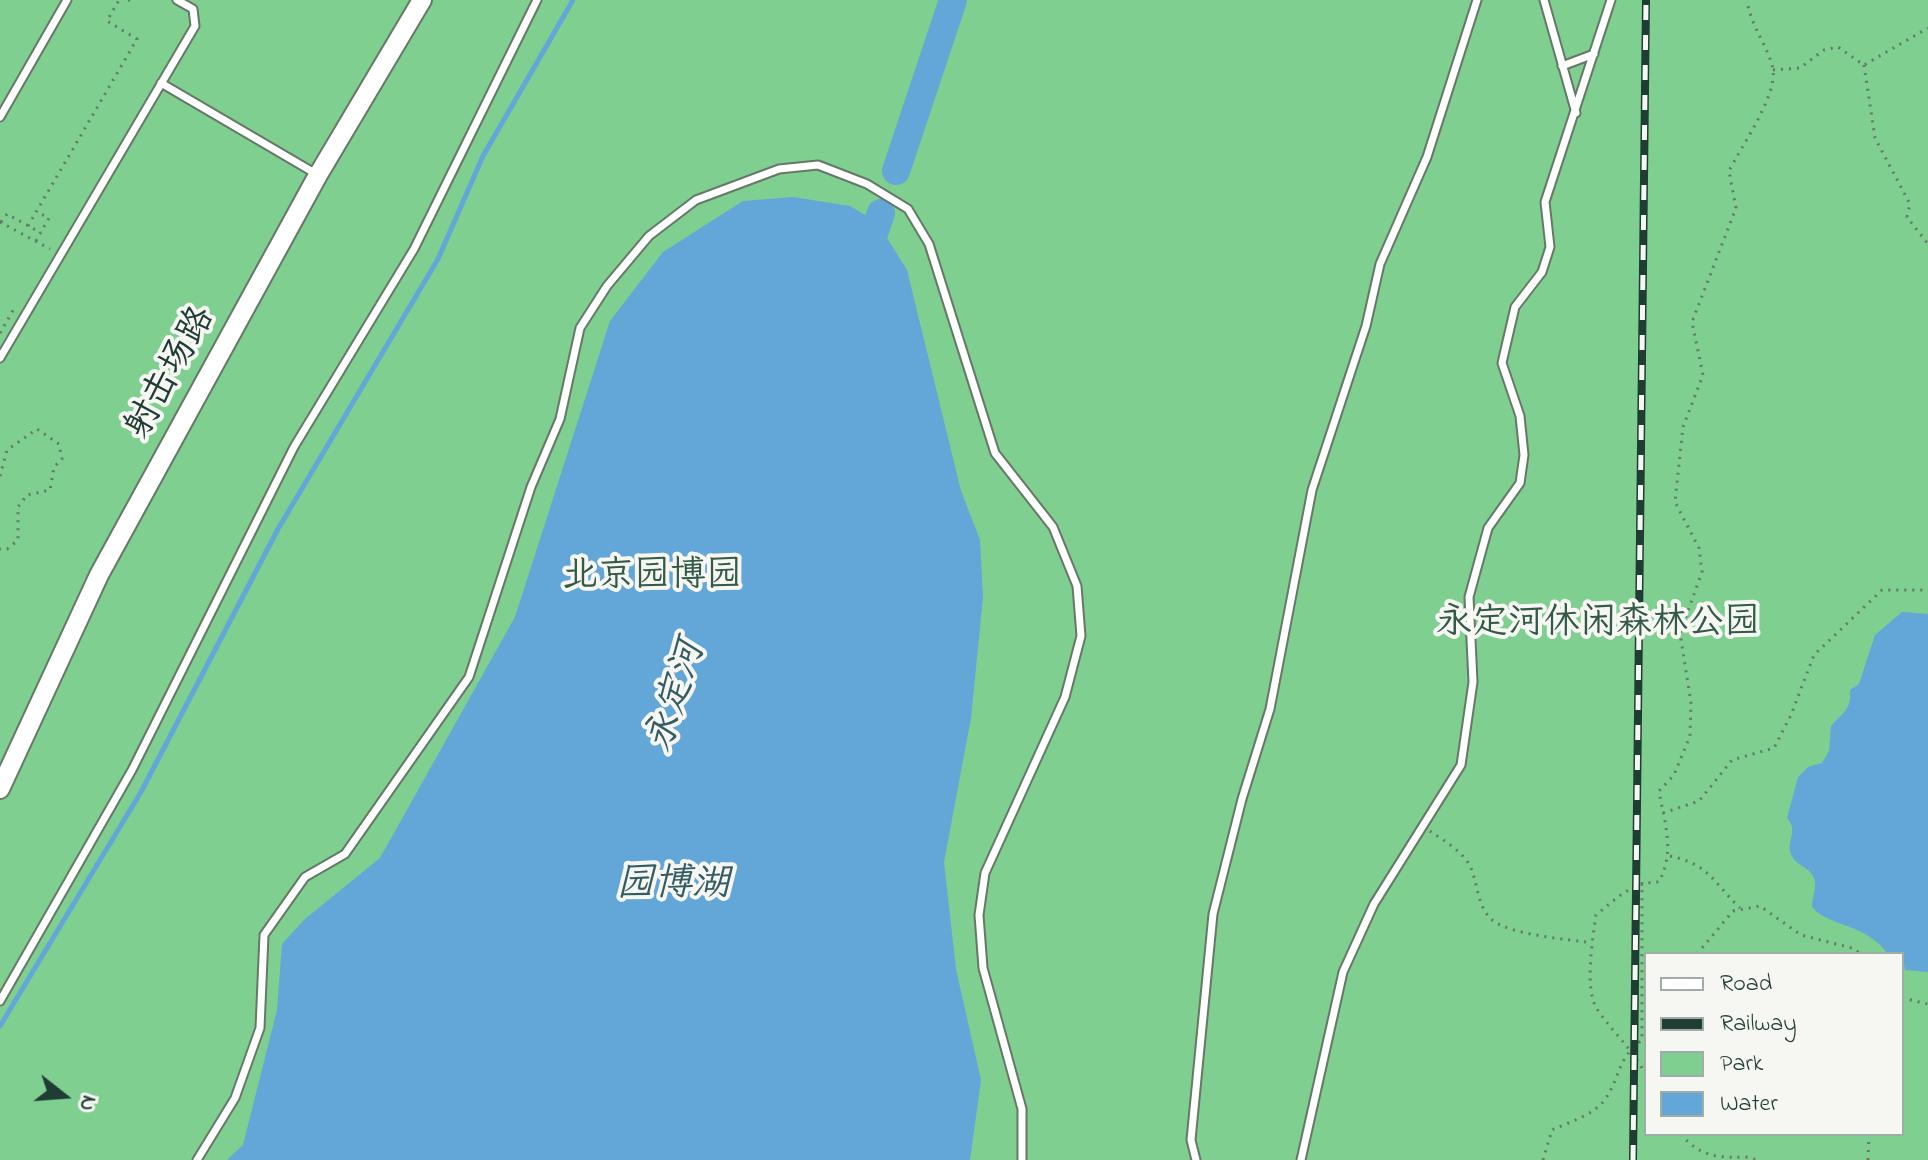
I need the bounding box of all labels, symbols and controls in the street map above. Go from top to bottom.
street label: 射击场路 [119,301,227,447]
park label: 北京园博园 [562,557,742,601]
park label: 永定河休闲森林公园 [1436,604,1760,648]
water label: 永定河 [640,636,718,758]
water label: 园博湖 [616,865,730,911]
legend [1644,952,1904,1136]
text: Road [1720,967,1772,1002]
text: Railway [1720,1007,1797,1042]
text: Park [1720,1047,1763,1082]
north arrow [24,1056,104,1136]
text: Water [1720,1087,1778,1122]
text: N [69,1091,104,1115]

